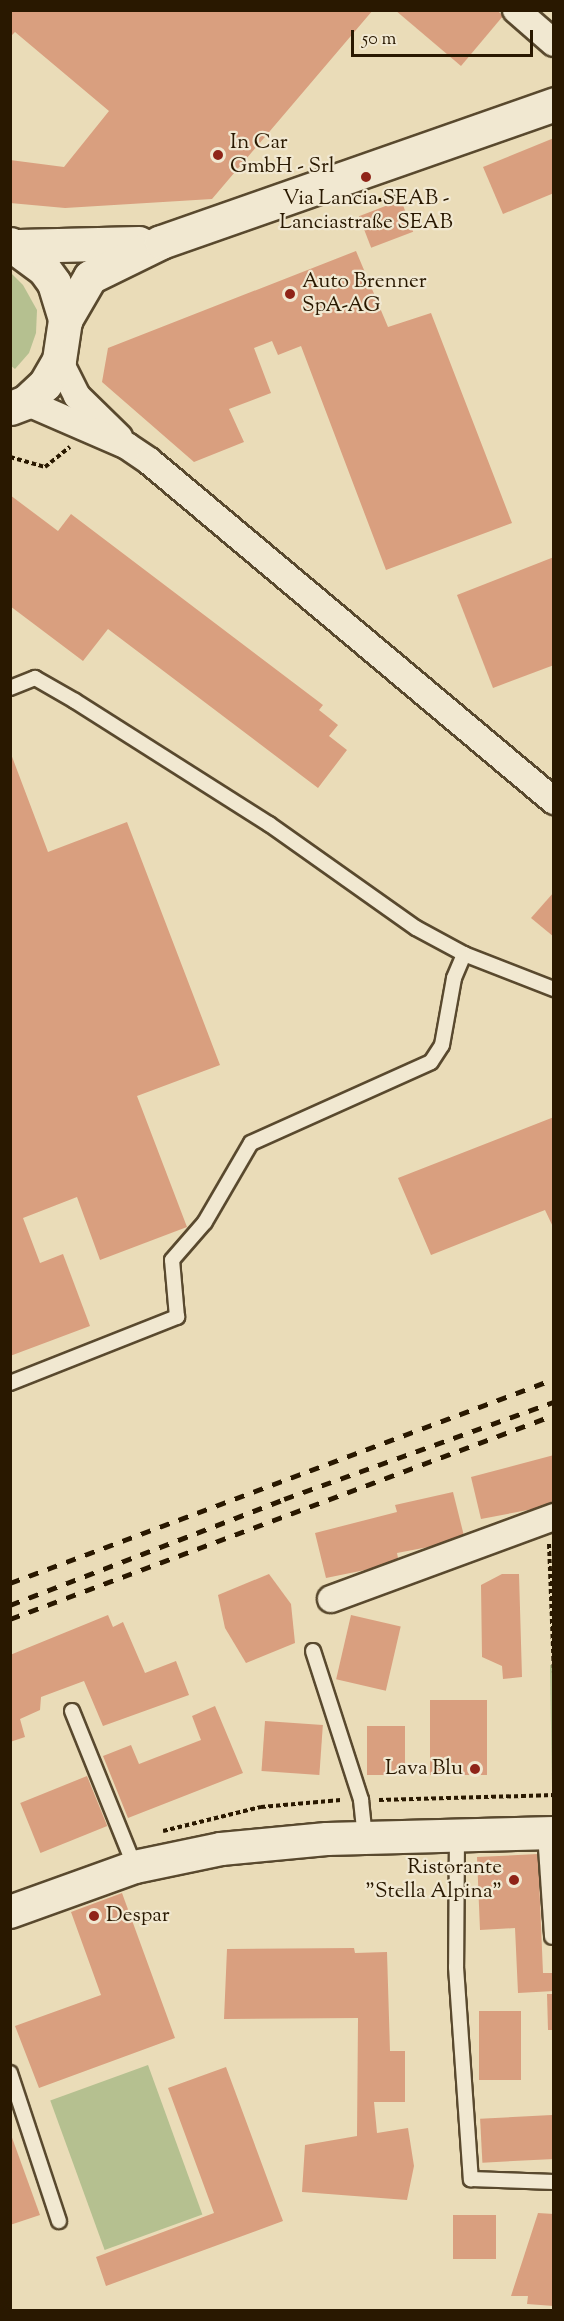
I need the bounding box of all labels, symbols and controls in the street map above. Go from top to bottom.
scale bar [354,18,536,56]
text: 50 m [362,27,396,53]
place label: In Car GmbH - Srl [230,130,335,180]
marker: In Car GmbH - Srl [211,148,225,162]
marker: Via Lancia SEAB - Lanciastraße SEAB [359,170,373,184]
place label: Via Lancia SEAB - Lanciastraße SEAB [279,186,453,236]
place label: Auto Brenner SpA-AG [302,269,427,319]
marker: Auto Brenner SpA-AG [283,287,297,301]
place label: Lava Blu [385,1756,463,1782]
marker: Lava Blu [468,1762,482,1776]
place label: Ristorante "Stella Alpina" [365,1855,502,1905]
marker: Ristorante "Stella Alpina" [507,1873,521,1887]
place label: Despar [106,1903,170,1929]
marker: Despar [87,1909,101,1923]

